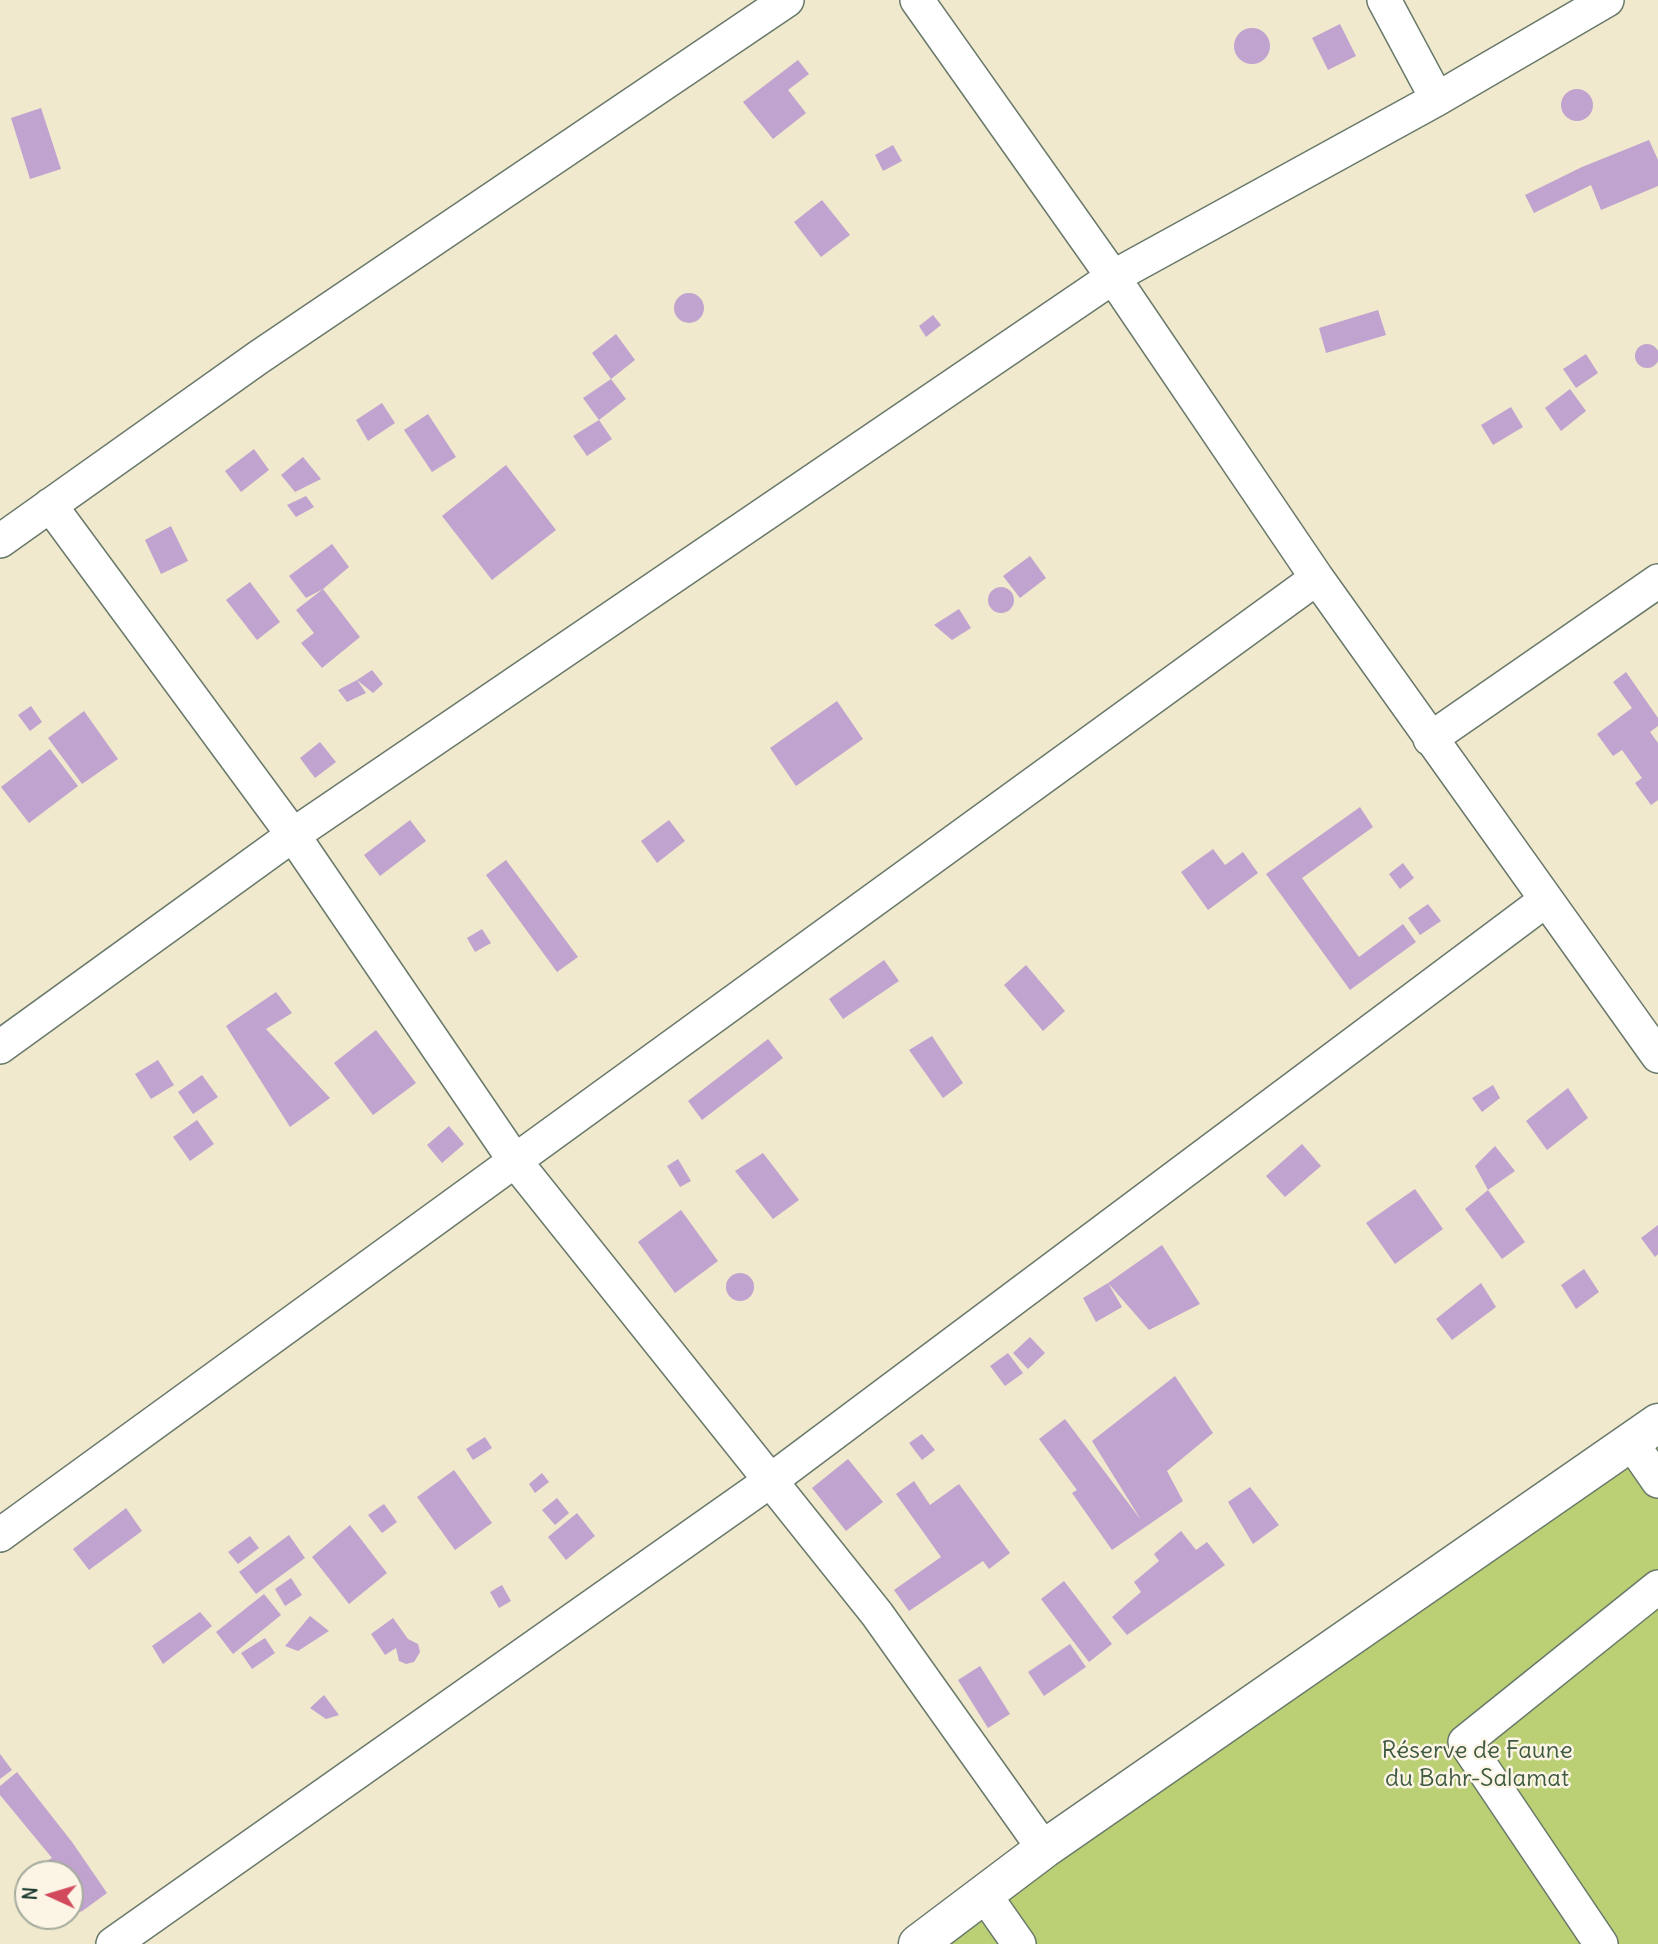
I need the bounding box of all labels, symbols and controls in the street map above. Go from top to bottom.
park label: Réserve de Faune du Bahr-Salamat [1381,1737,1573,1793]
north arrow [14,1860,84,1930]
text: N [18,1886,42,1901]

